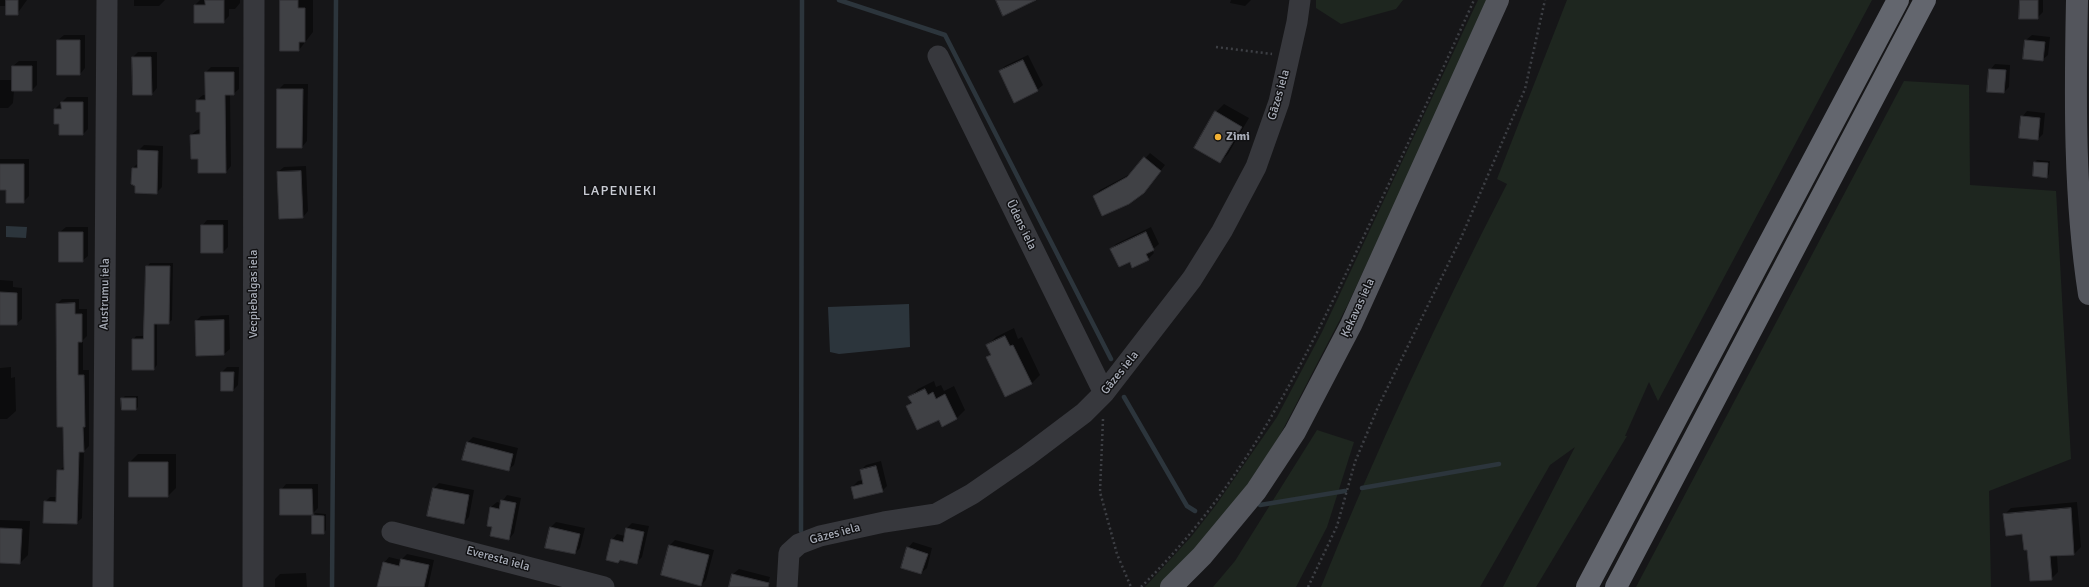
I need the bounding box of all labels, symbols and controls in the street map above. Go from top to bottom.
street label: Gāzes iela [1265,68,1293,122]
place label: Zimi [1226,130,1250,144]
marker: Zimi [1213,132,1223,142]
district label: LAPENIEKI [583,183,657,199]
street label: Ūdens iela [1003,198,1039,252]
street label: Vecpiebalgas iela [247,250,261,338]
street label: Austrumu iela [97,258,113,330]
street label: Ķekavas iela [1338,276,1378,340]
street label: Gāzes iela [1098,348,1142,398]
street label: Gāzes iela [808,520,862,548]
street label: Everesta iela [465,544,531,574]

